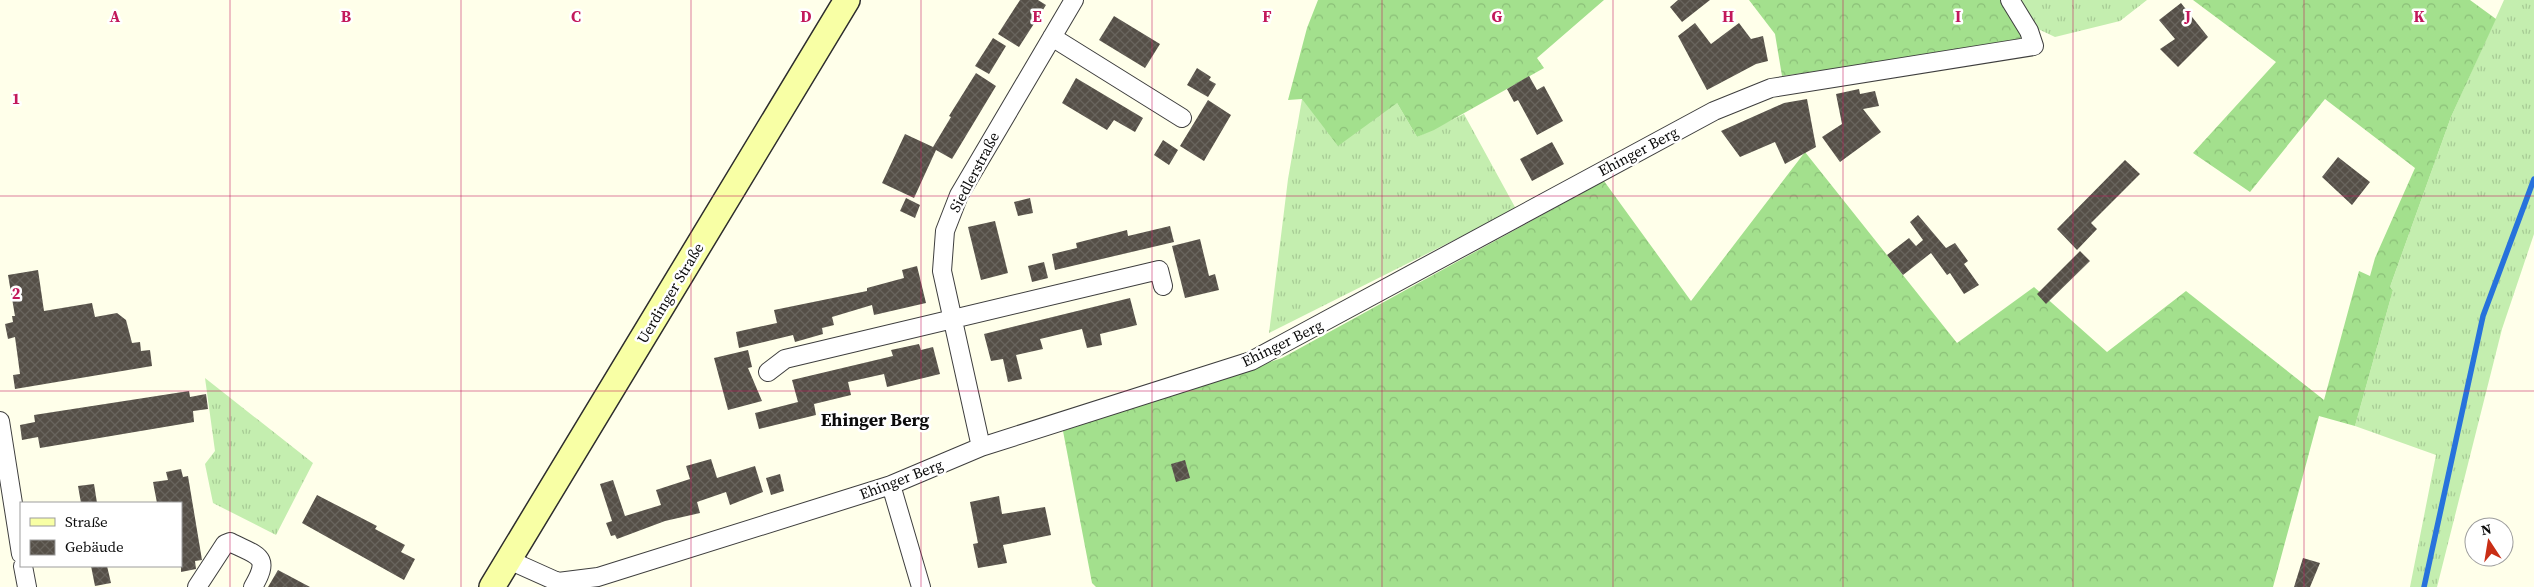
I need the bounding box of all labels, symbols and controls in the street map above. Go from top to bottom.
text: A [110,5,121,27]
text: B [341,5,352,27]
text: C [571,5,581,27]
text: D [800,5,812,27]
text: E [1032,5,1042,27]
text: F [1262,5,1272,27]
text: G [1492,5,1503,27]
text: H [1722,5,1734,27]
text: I [1955,5,1961,27]
text: J [2184,5,2191,27]
text: K [2413,5,2425,27]
text: 1 [12,87,20,109]
street label: Ehinger Berg [1594,121,1682,181]
street label: Siedlerstraße [944,128,1004,216]
street label: Uerdinger Straße [632,238,709,347]
text: 2 [12,282,21,304]
street label: Ehinger Berg [1238,314,1326,372]
district label: Ehinger Berg [821,407,930,432]
street label: Ehinger Berg [856,453,946,505]
legend [20,502,182,567]
text: Straße [65,511,108,532]
north arrow [2464,517,2514,567]
text: N [2479,518,2493,540]
text: Gebäude [65,536,124,557]

